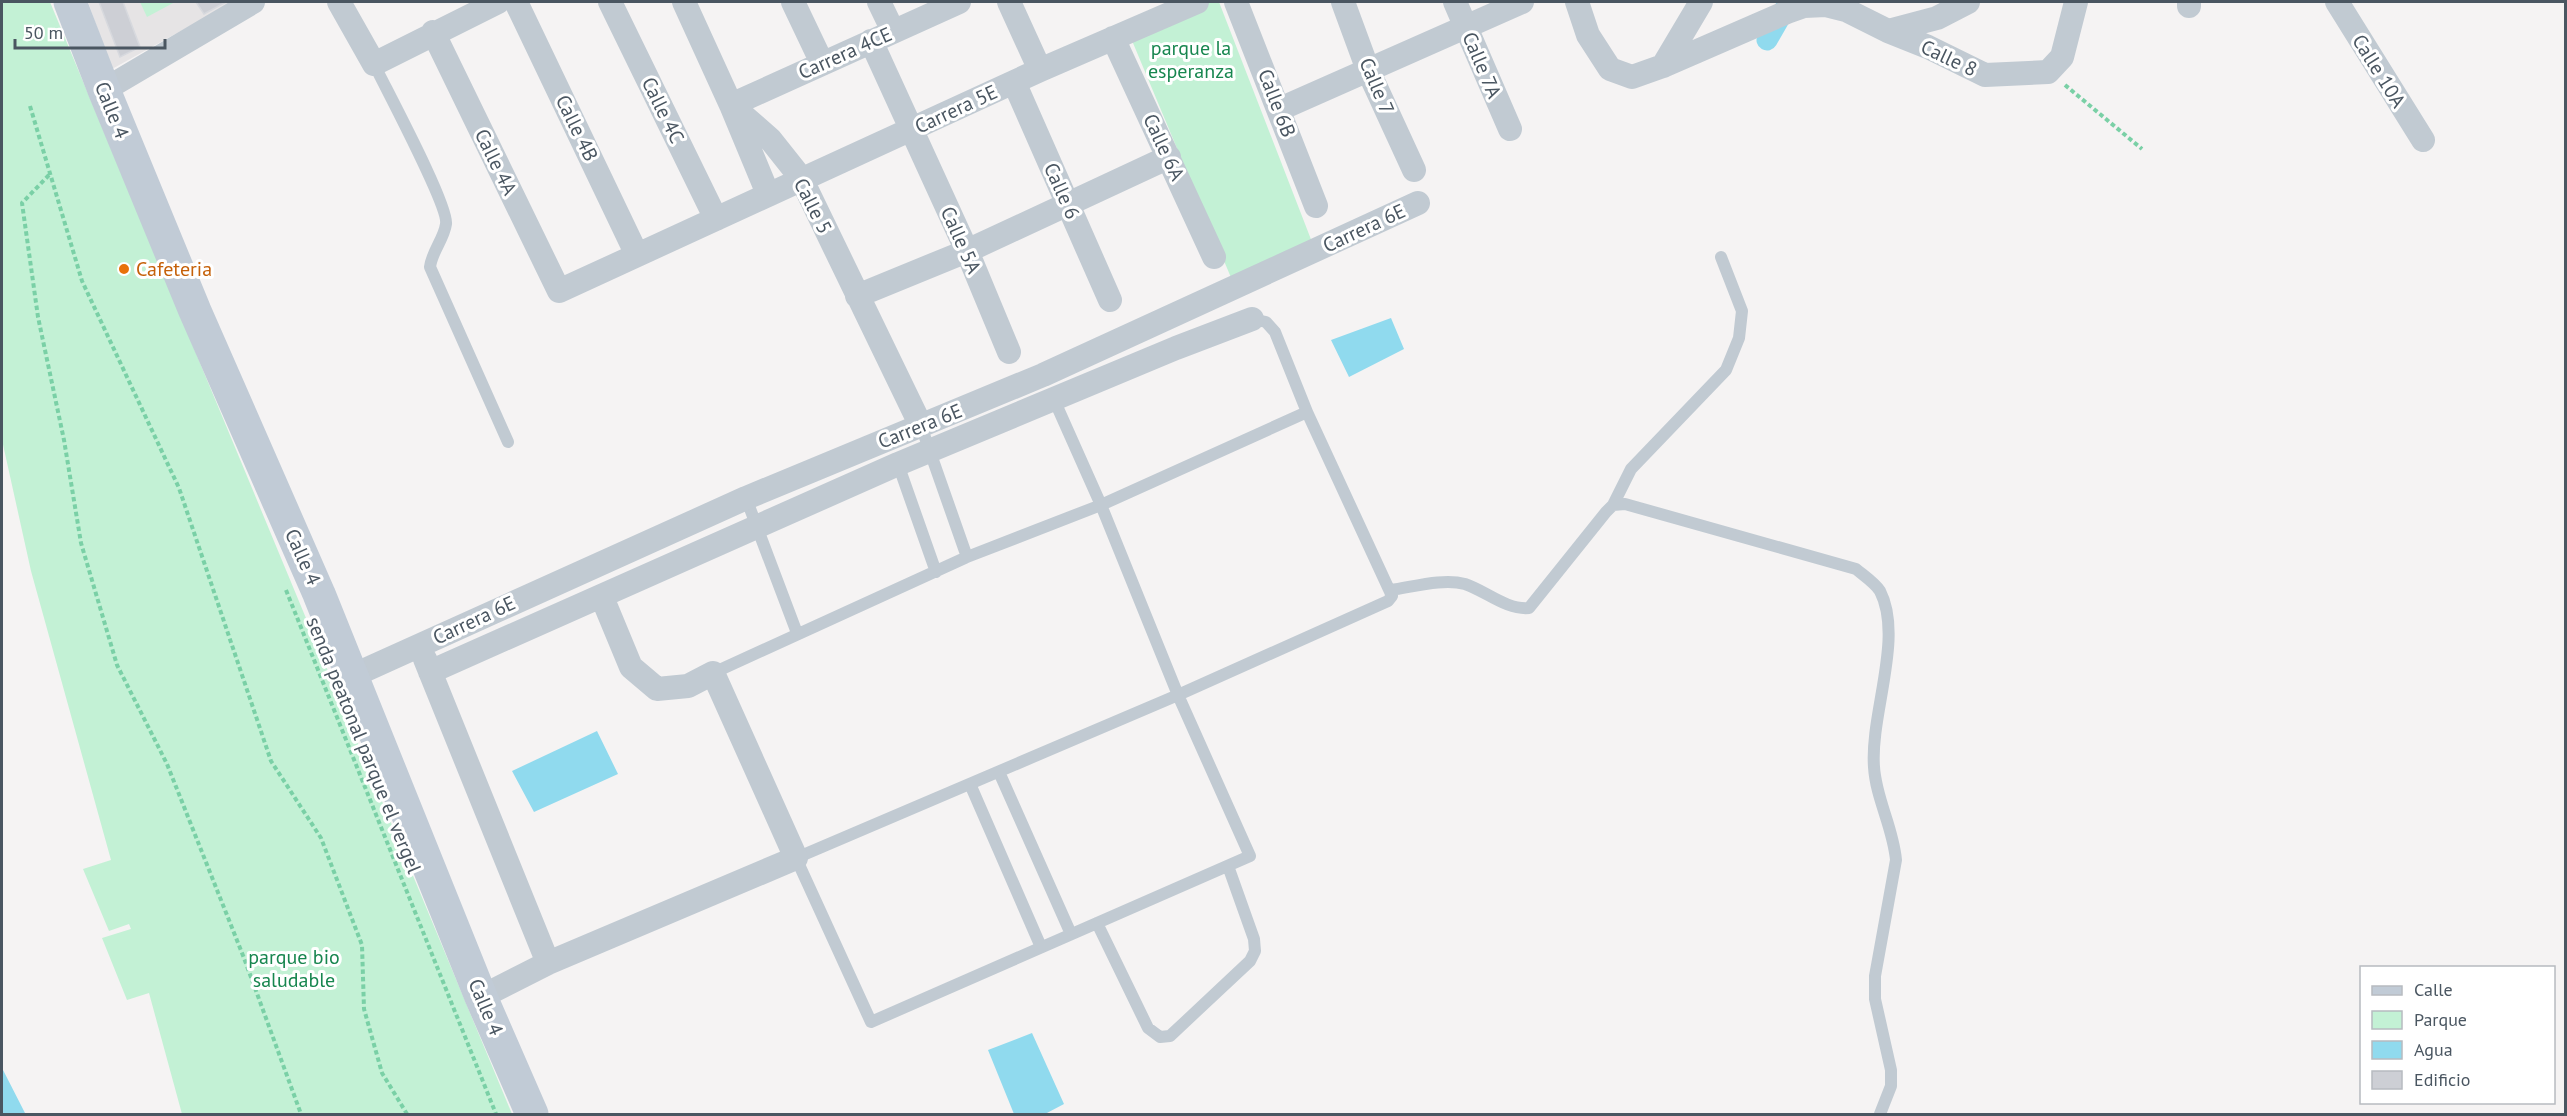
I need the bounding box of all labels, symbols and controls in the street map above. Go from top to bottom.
scale bar [15,12,165,50]
text: 50 m [24,21,63,44]
street label: Carrera 4CE [794,21,896,85]
street label: Calle 7A [1456,28,1508,102]
street label: Calle 10A [2346,29,2412,113]
street label: Calle 8 [1917,34,1981,82]
park label: parque la esperanza [1148,35,1234,84]
street label: Calle 7 [1353,54,1401,118]
street label: Calle 6B [1252,65,1302,141]
street label: Calle 4C [636,73,690,147]
street label: Calle 4 [89,78,135,142]
street label: Carrera 5E [910,79,1002,139]
street label: Calle 4B [550,90,604,166]
street label: Calle 6A [1137,109,1191,185]
street label: Calle 4A [469,124,523,200]
street label: Calle 6 [1038,159,1086,223]
street label: Calle 5 [788,174,838,238]
street label: Carrera 6E [1318,198,1410,258]
street label: Calle 5A [935,202,987,278]
place label: Cafeteria [136,256,212,282]
marker: Cafeteria [117,262,131,276]
street label: Carrera 6E [874,397,966,455]
street label: Calle 4 [279,525,327,589]
street label: Carrera 6E [428,590,520,650]
street label: senda peatonal parque el vergel [301,613,428,877]
park label: parque bio saludable [248,944,340,993]
legend [2360,966,2555,1104]
street label: Calle 4 [462,975,510,1039]
text: Calle [2414,978,2453,1001]
text: Parque [2414,1008,2467,1031]
text: Agua [2414,1038,2453,1061]
text: Edificio [2414,1068,2470,1091]

